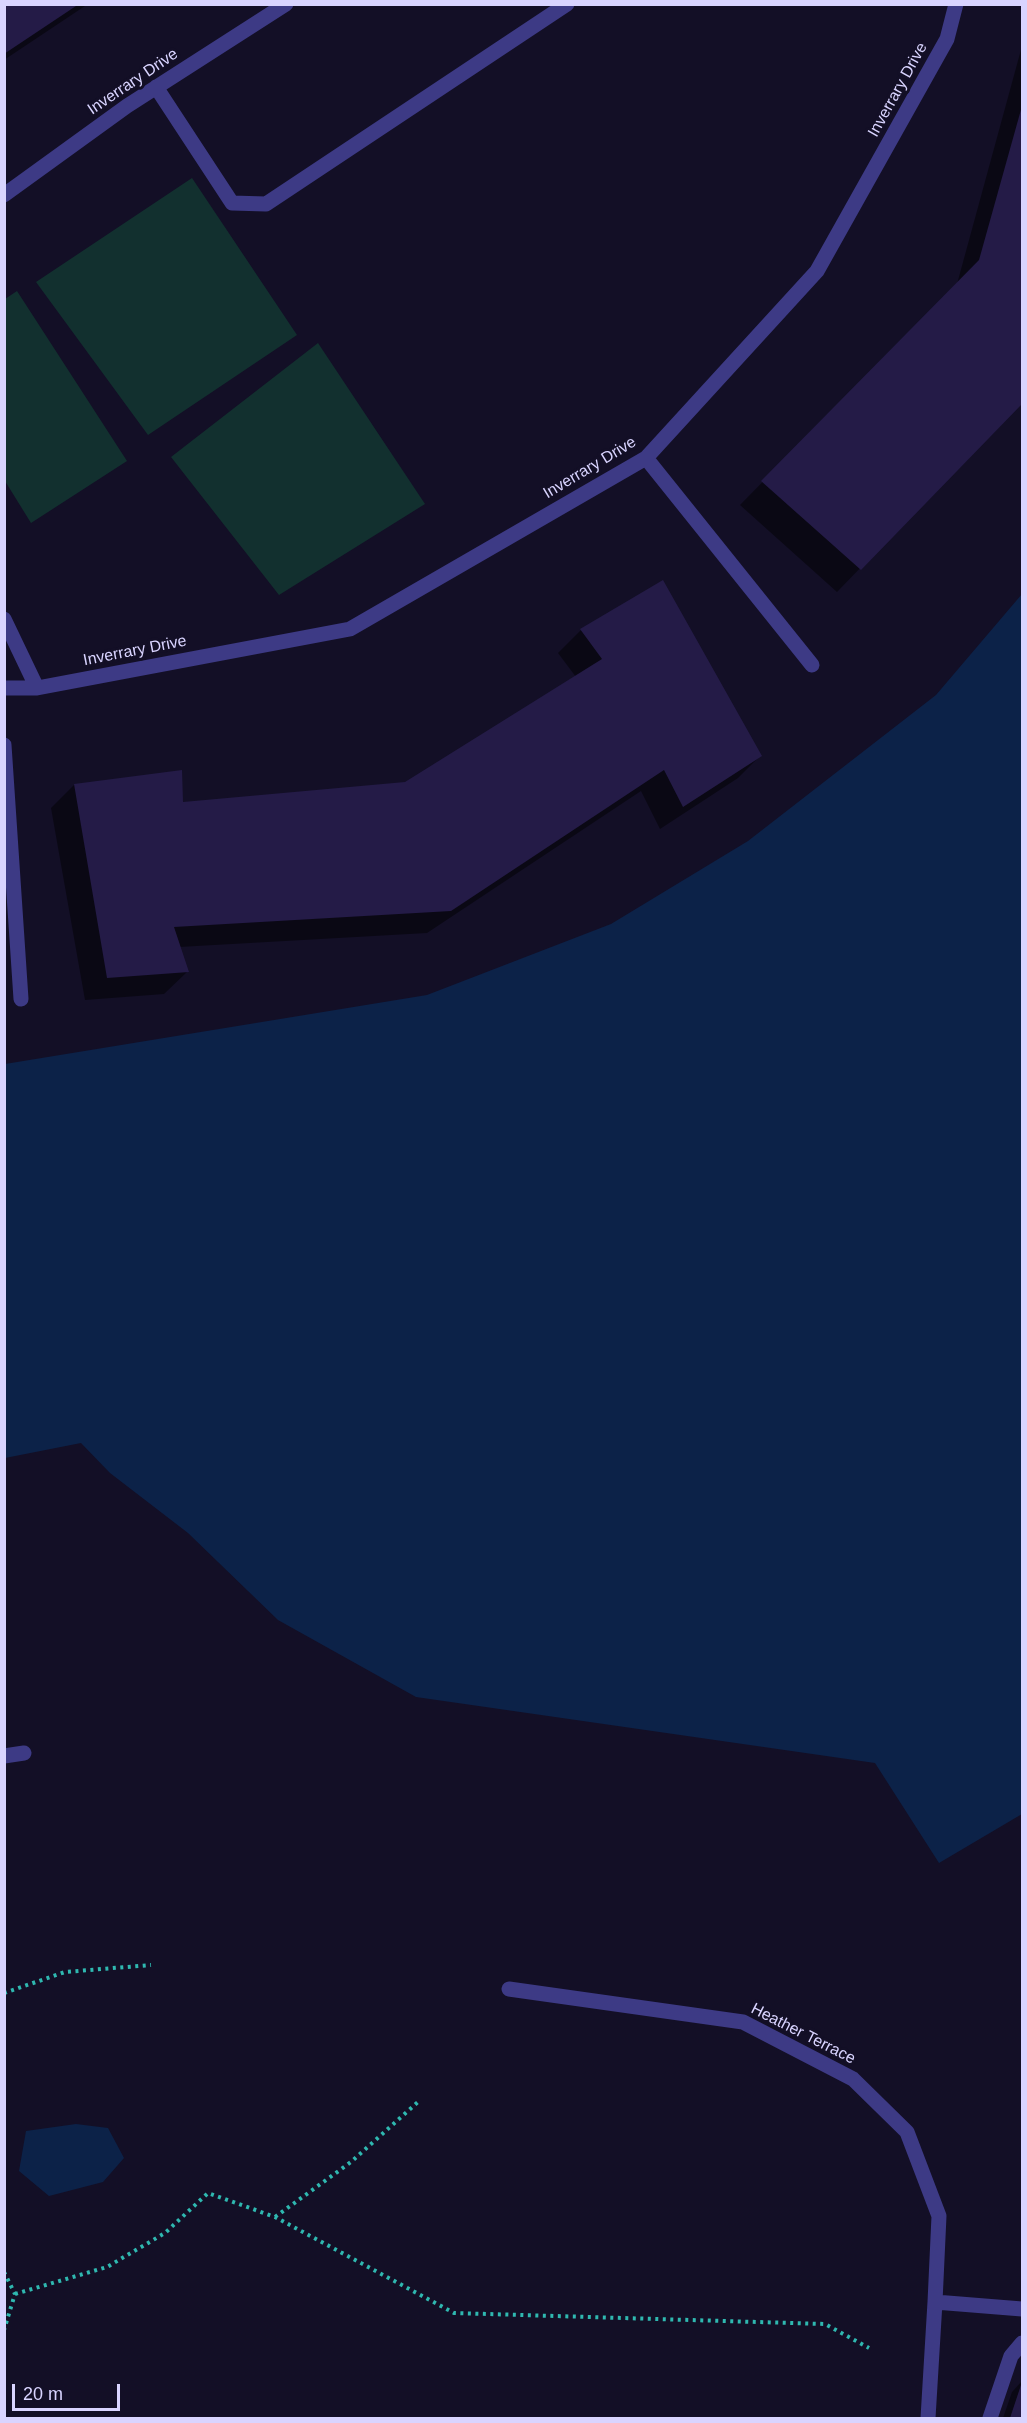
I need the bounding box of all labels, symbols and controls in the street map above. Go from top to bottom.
street label: Inverrary Drive [864,39,932,141]
street label: Inverrary Drive [84,45,182,119]
street label: Inverrary Drive [540,433,640,503]
street label: Inverrary Drive [82,632,188,670]
street label: Heather Terrace [748,1999,858,2069]
scale bar [15,2372,123,2410]
text: 20 m [23,2384,63,2404]

